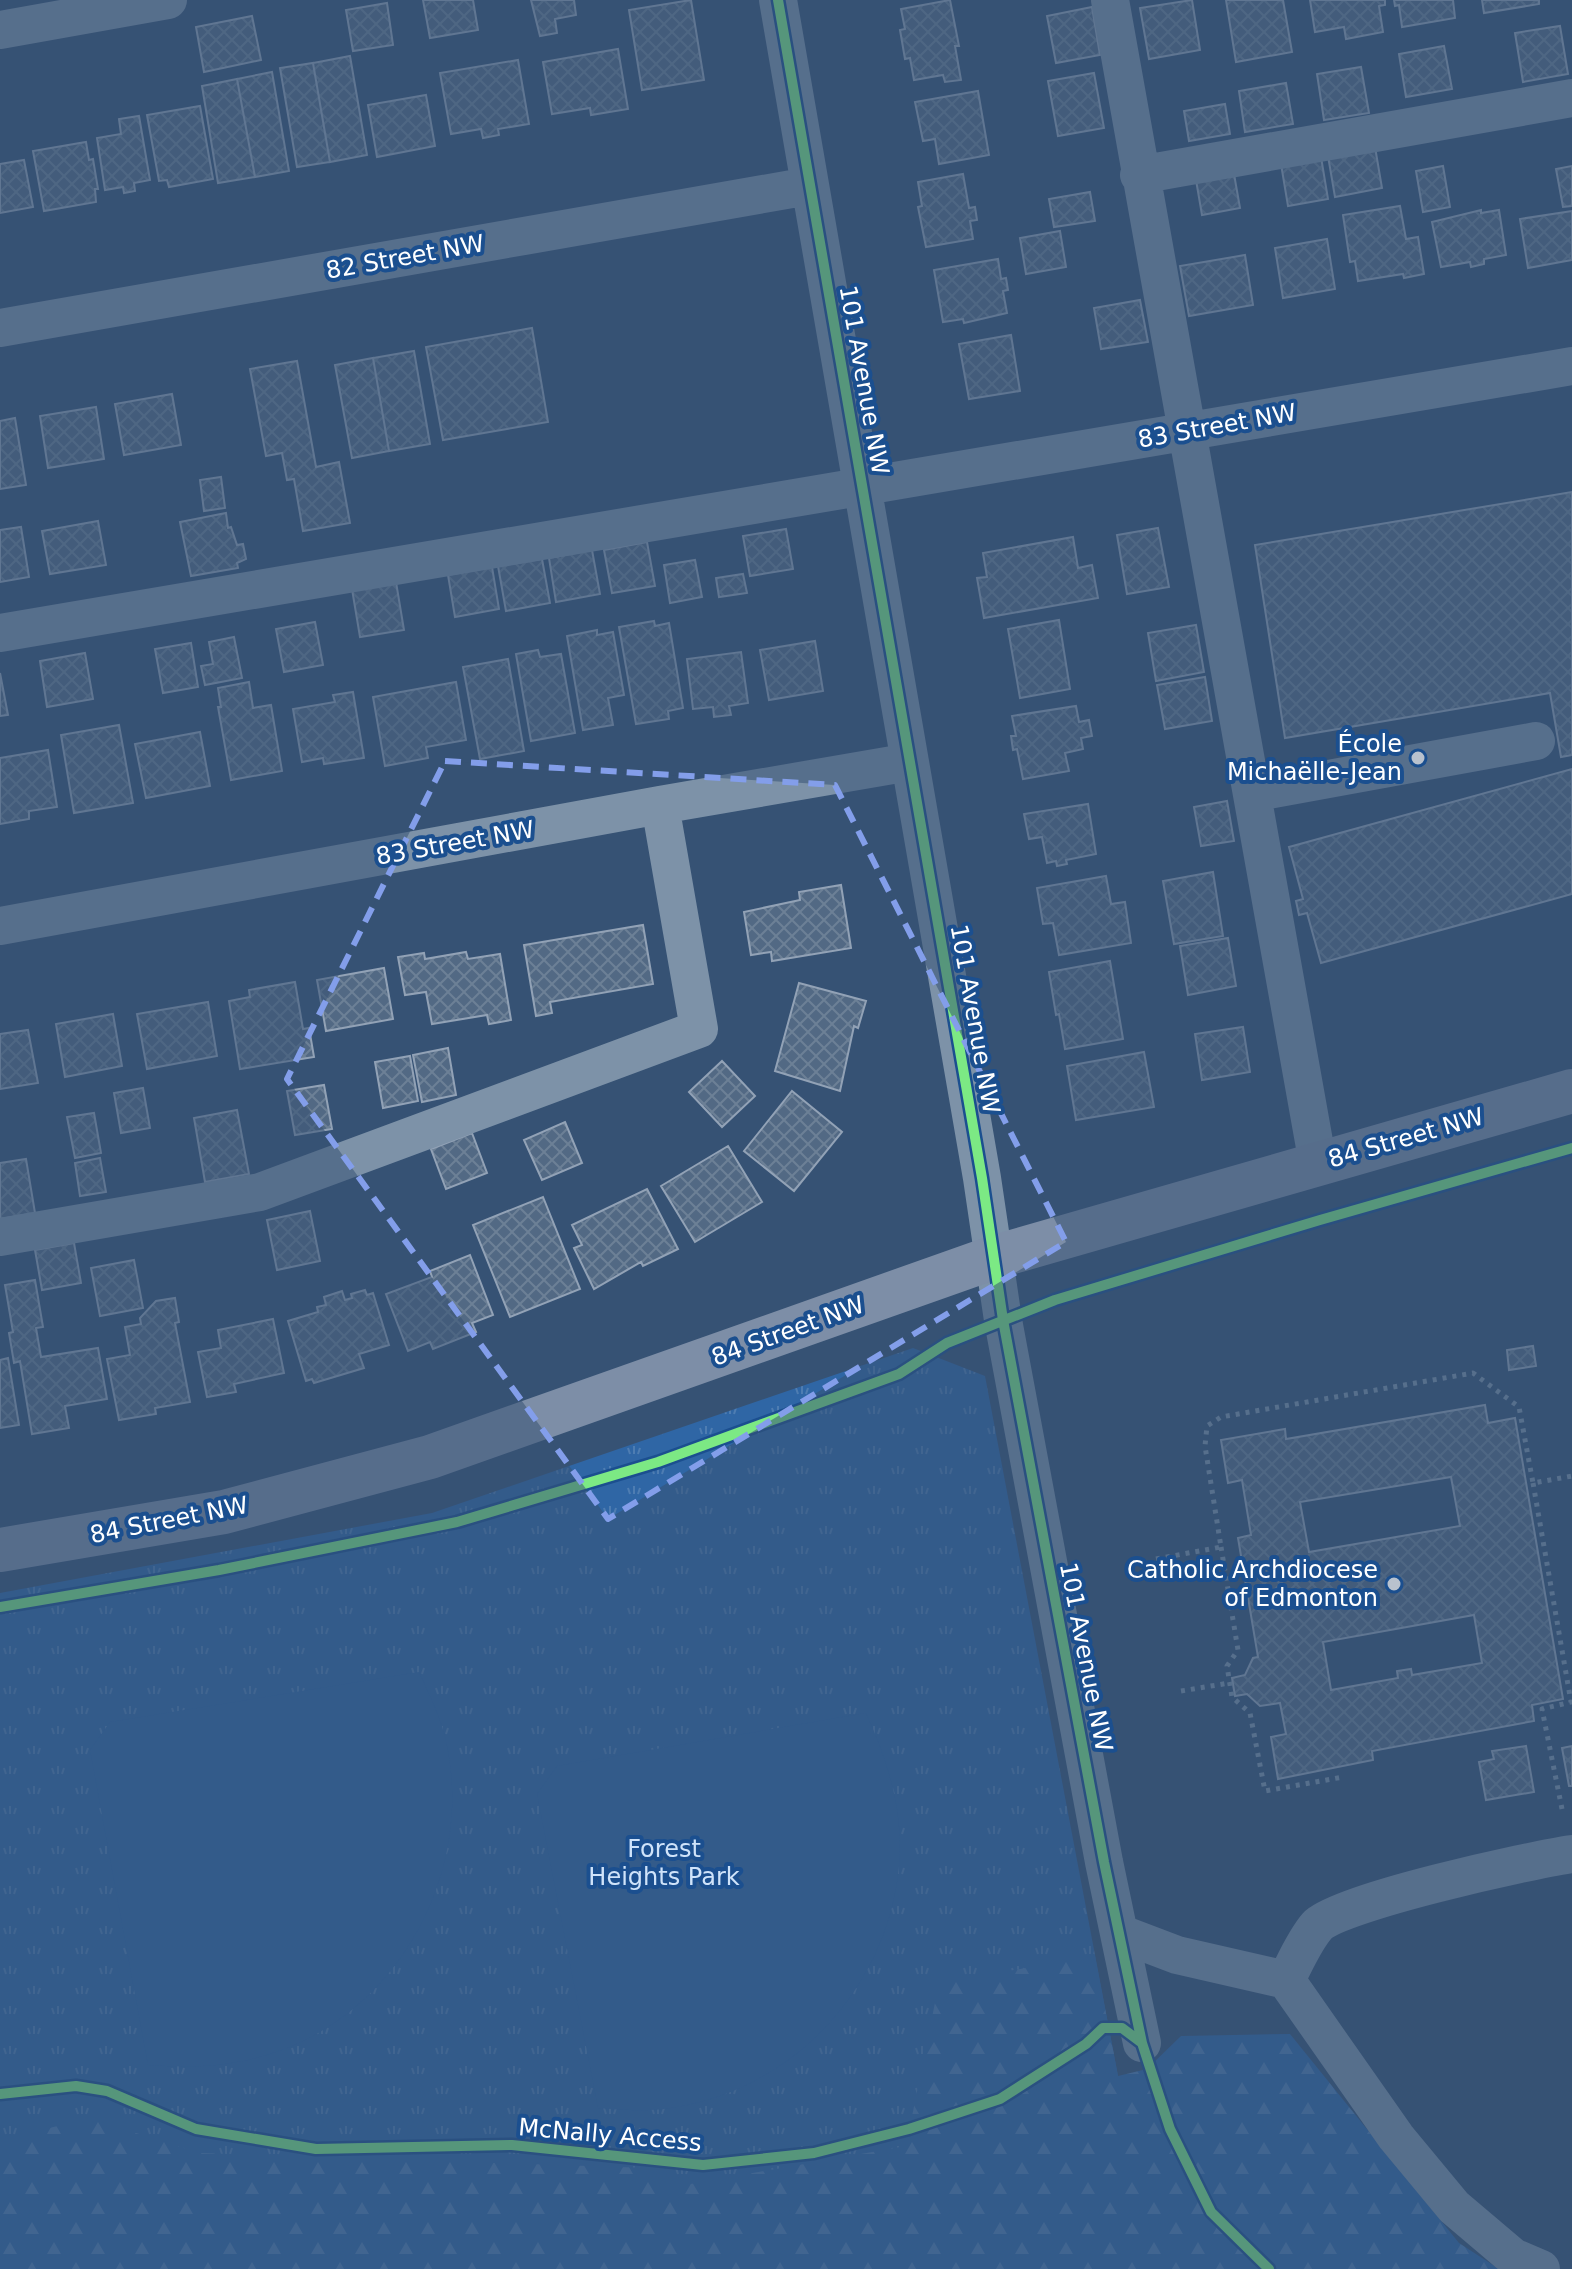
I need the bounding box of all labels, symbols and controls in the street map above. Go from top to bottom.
street label: 82 Street NW [324,229,486,285]
street label: 101 Avenue NW [834,283,894,477]
street label: 83 Street NW [1136,398,1298,454]
place label: École Michaëlle-Jean [1227,729,1402,786]
marker: École Michaëlle-Jean [1409,749,1427,767]
street label: 83 Street NW [374,815,536,871]
street label: 101 Avenue NW [945,922,1005,1116]
street label: 84 Street NW [1325,1102,1487,1174]
street label: 84 Street NW [708,1290,868,1372]
street label: 84 Street NW [88,1491,250,1549]
place label: Catholic Archdiocese of Edmonton [1127,1556,1378,1612]
street label: 101 Avenue NW [1054,1560,1118,1754]
marker: Catholic Archdiocese of Edmonton [1385,1575,1403,1593]
park label: Forest Heights Park [588,1835,740,1891]
street label: McNally Access [517,2113,703,2157]

